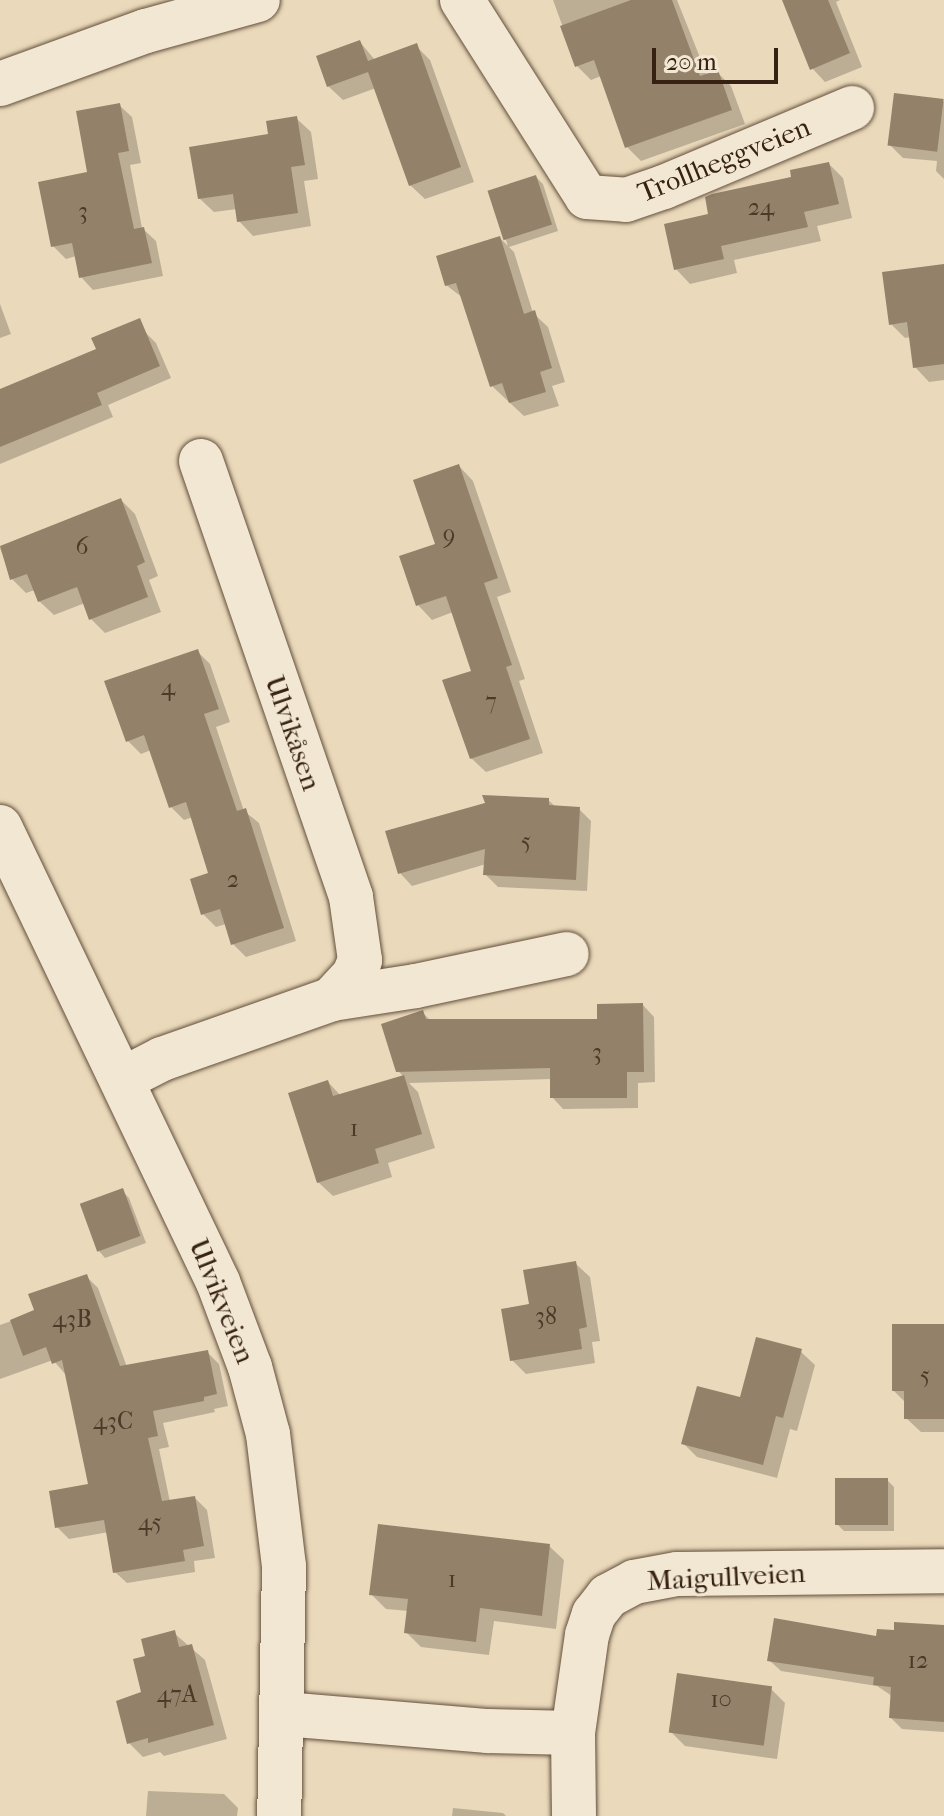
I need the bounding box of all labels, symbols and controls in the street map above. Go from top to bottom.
scale bar [656,32,782,82]
text: 20 m [666,48,717,76]
street label: Trollheggveien [633,110,815,210]
house number: 24 [748,194,774,222]
house number: 3 [78,198,88,226]
house number: 9 [443,522,455,550]
house number: 6 [76,533,88,561]
street label: Ulvikåsen [258,671,328,795]
house number: 4 [161,674,175,702]
house number: 7 [485,688,497,716]
house number: 5 [521,828,531,856]
house number: 2 [227,866,239,894]
house number: 3 [592,1039,602,1067]
house number: 1 [350,1115,358,1143]
street label: Ulvikveien [182,1234,262,1368]
house number: 38 [535,1303,557,1331]
house number: 43B [52,1306,92,1334]
house number: 5 [920,1362,930,1390]
house number: 43C [93,1408,133,1436]
house number: 45 [138,1509,162,1537]
street label: Maigullveien [646,1556,806,1598]
house number: 1 [448,1566,456,1594]
house number: 12 [908,1647,928,1675]
house number: 47A [157,1681,197,1709]
house number: 10 [710,1686,732,1714]

